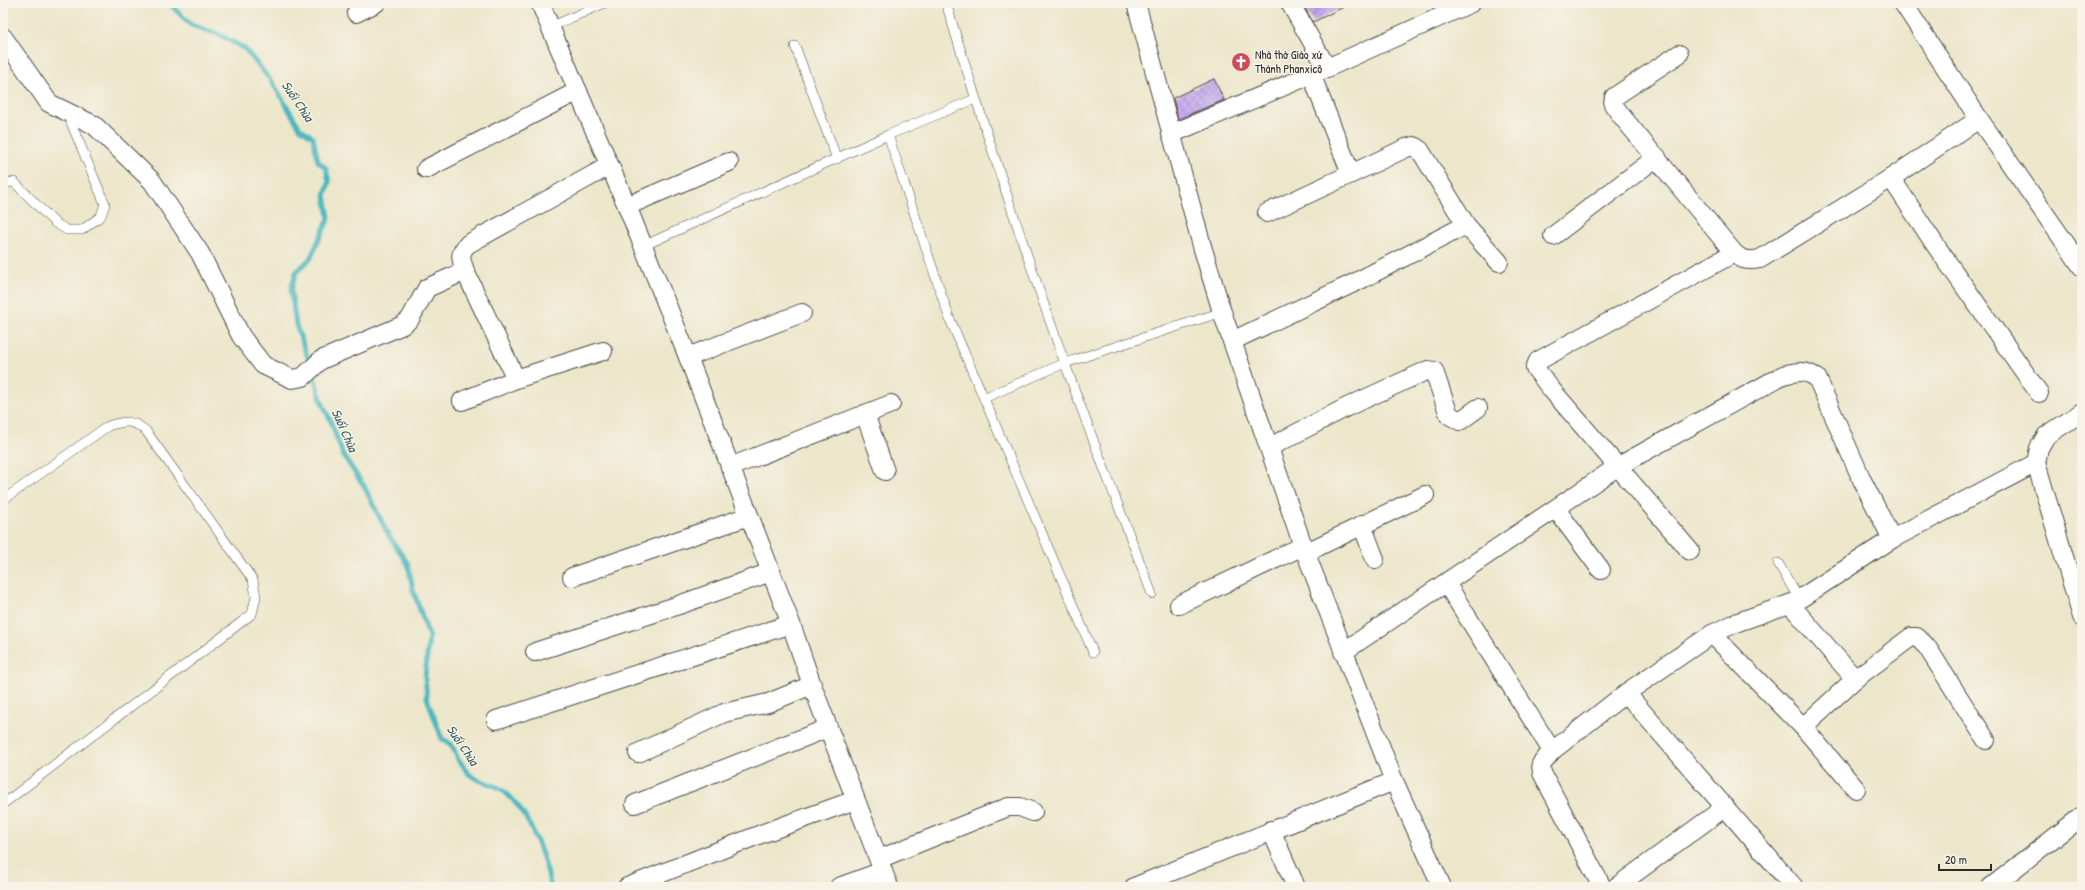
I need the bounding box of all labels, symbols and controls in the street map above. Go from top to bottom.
place label: Nhà thờ Giáo xứ Thánh Phanxicô [1255,46,1323,77]
church icon: Nhà thờ Giáo xứ Thánh Phanxicô [1230,51,1252,73]
water label: Suối Chùa [278,77,319,126]
water label: Suối Chùa [328,406,363,456]
water label: Suối Chùa [443,721,484,770]
scale bar [1939,846,1991,872]
text: 20 m [1945,851,1967,868]

